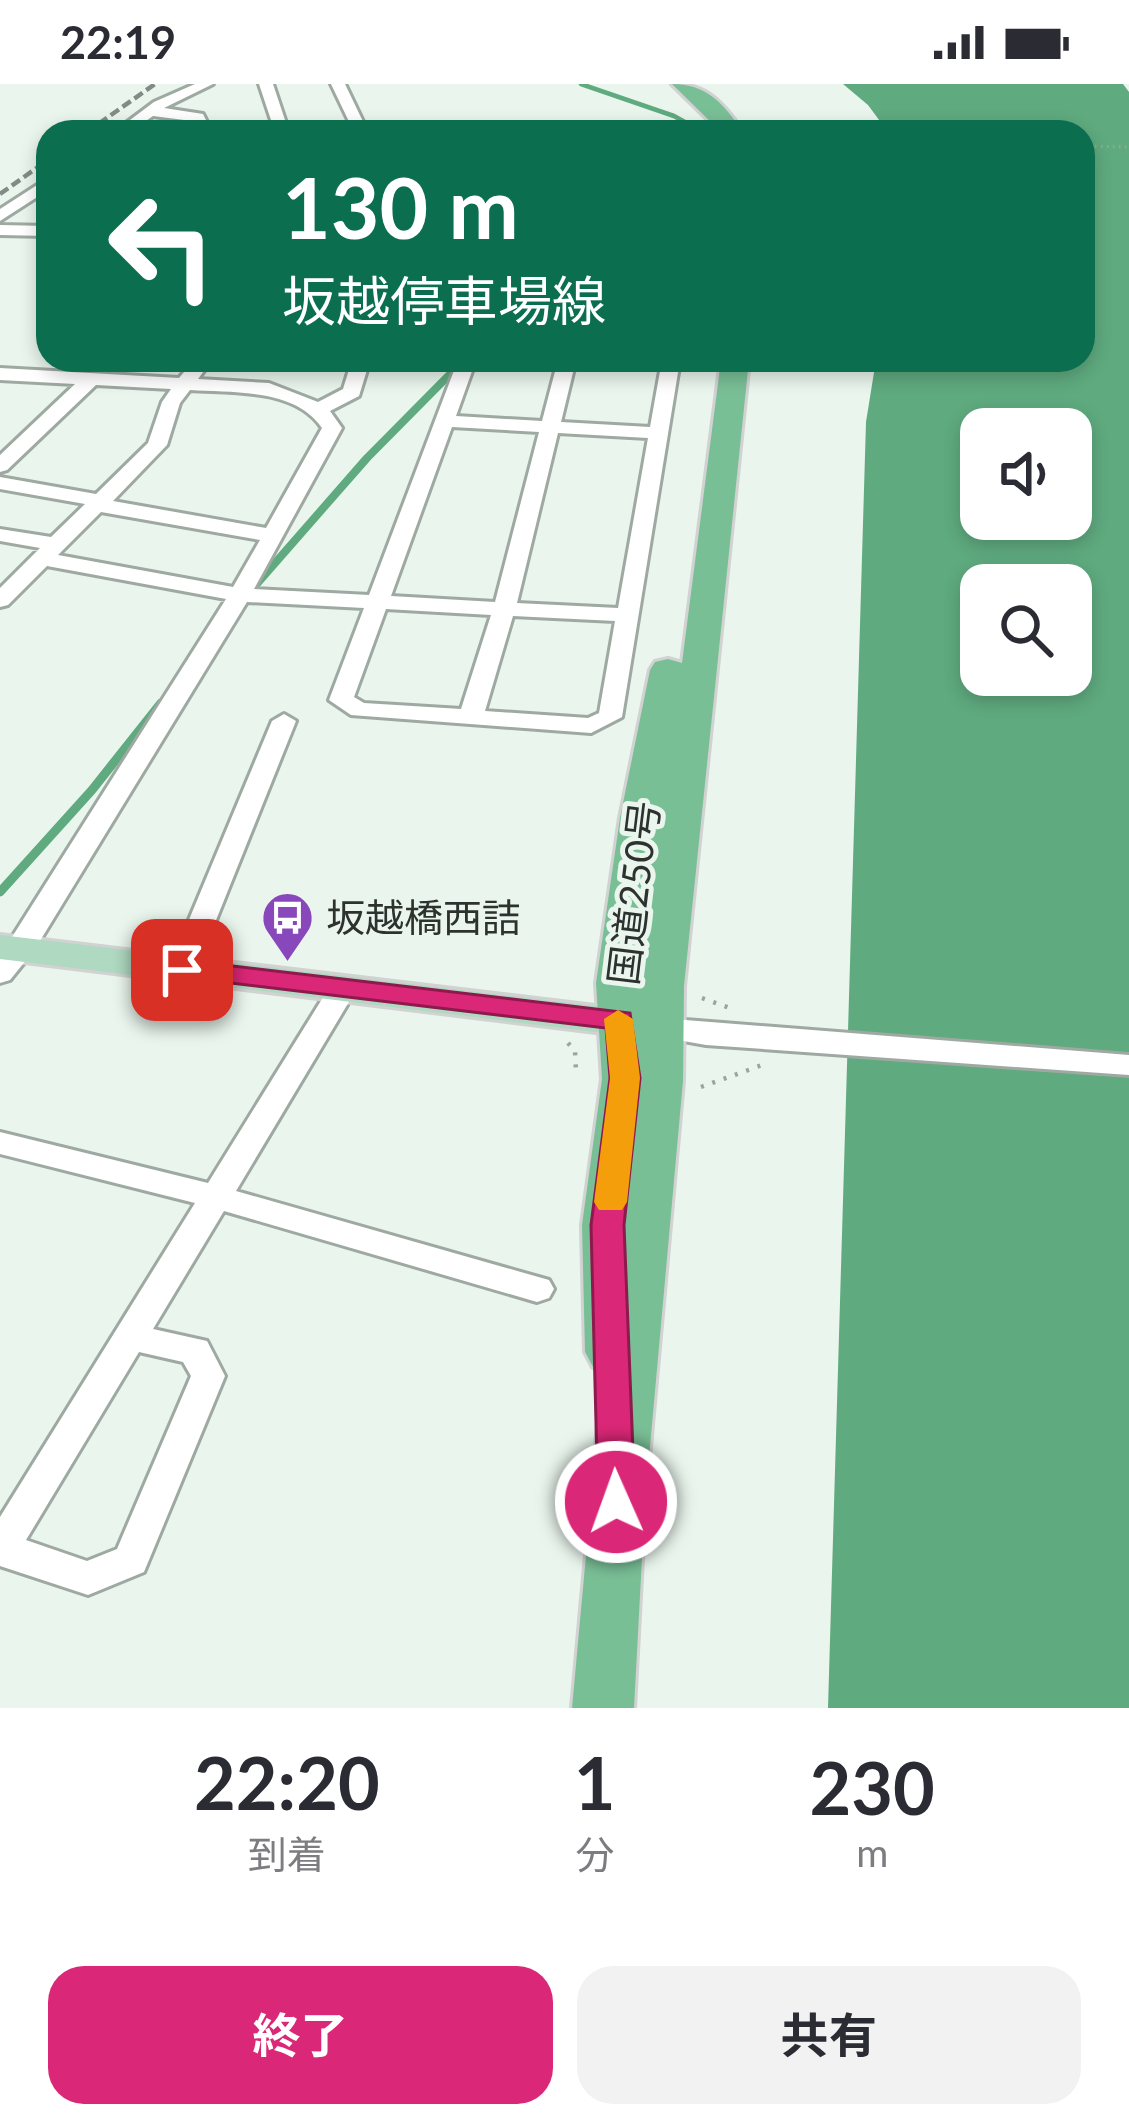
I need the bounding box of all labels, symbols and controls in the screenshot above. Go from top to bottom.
text: 22:19 [60,15,176,69]
text: 130 m [282,156,519,257]
icon: left [84,168,240,324]
text: 坂越停車場線 [282,268,606,333]
map controls [960,408,1092,696]
button: sound [960,408,1092,540]
button: search [960,564,1092,696]
street label: 国道250号 [599,798,667,988]
bus stop icon: 坂越橋西詰 [259,889,315,963]
place label: 坂越橋西詰 [326,894,521,940]
pin [131,919,233,1021]
icon: arrive [149,937,215,1003]
position arrow [553,1439,679,1565]
text: 22:20 [194,1739,380,1825]
text: 1 [574,1739,616,1825]
text: 230 [810,1744,935,1830]
text: m [856,1829,888,1875]
text: 到着 [248,1831,326,1877]
text: 分 [575,1831,614,1877]
button: 終了 [48,1966,553,2104]
button: 共有 [577,1966,1081,2104]

